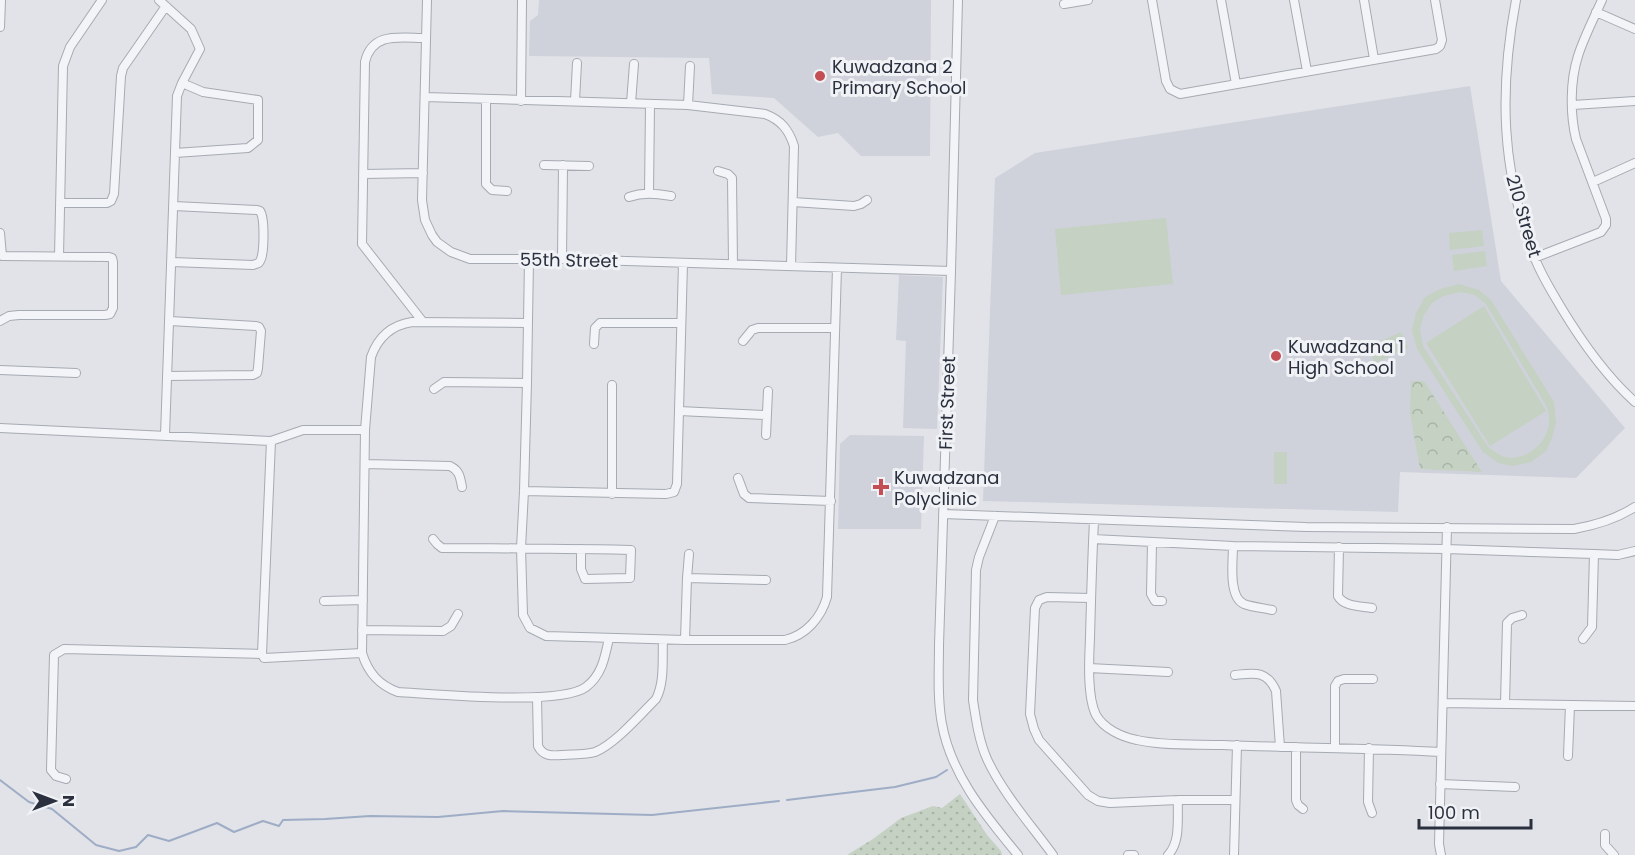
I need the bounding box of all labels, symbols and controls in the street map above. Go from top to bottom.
place label: Kuwadzana 2 Primary School [832,54,966,100]
marker: Kuwadzana 2 Primary School [813,69,827,83]
street label: 210 Street [1500,172,1548,260]
street label: 55th Street [520,247,618,273]
place label: Kuwadzana 1 High School [1288,334,1404,380]
marker: Kuwadzana 1 High School [1269,349,1283,363]
street label: First Street [933,356,961,450]
place label: Kuwadzana Polyclinic [894,465,999,511]
marker: Kuwadzana Polyclinic [872,478,890,496]
north arrow [24,771,84,831]
scale bar [1419,792,1532,830]
text: N [57,795,80,807]
text: 100 m [1428,800,1480,825]

